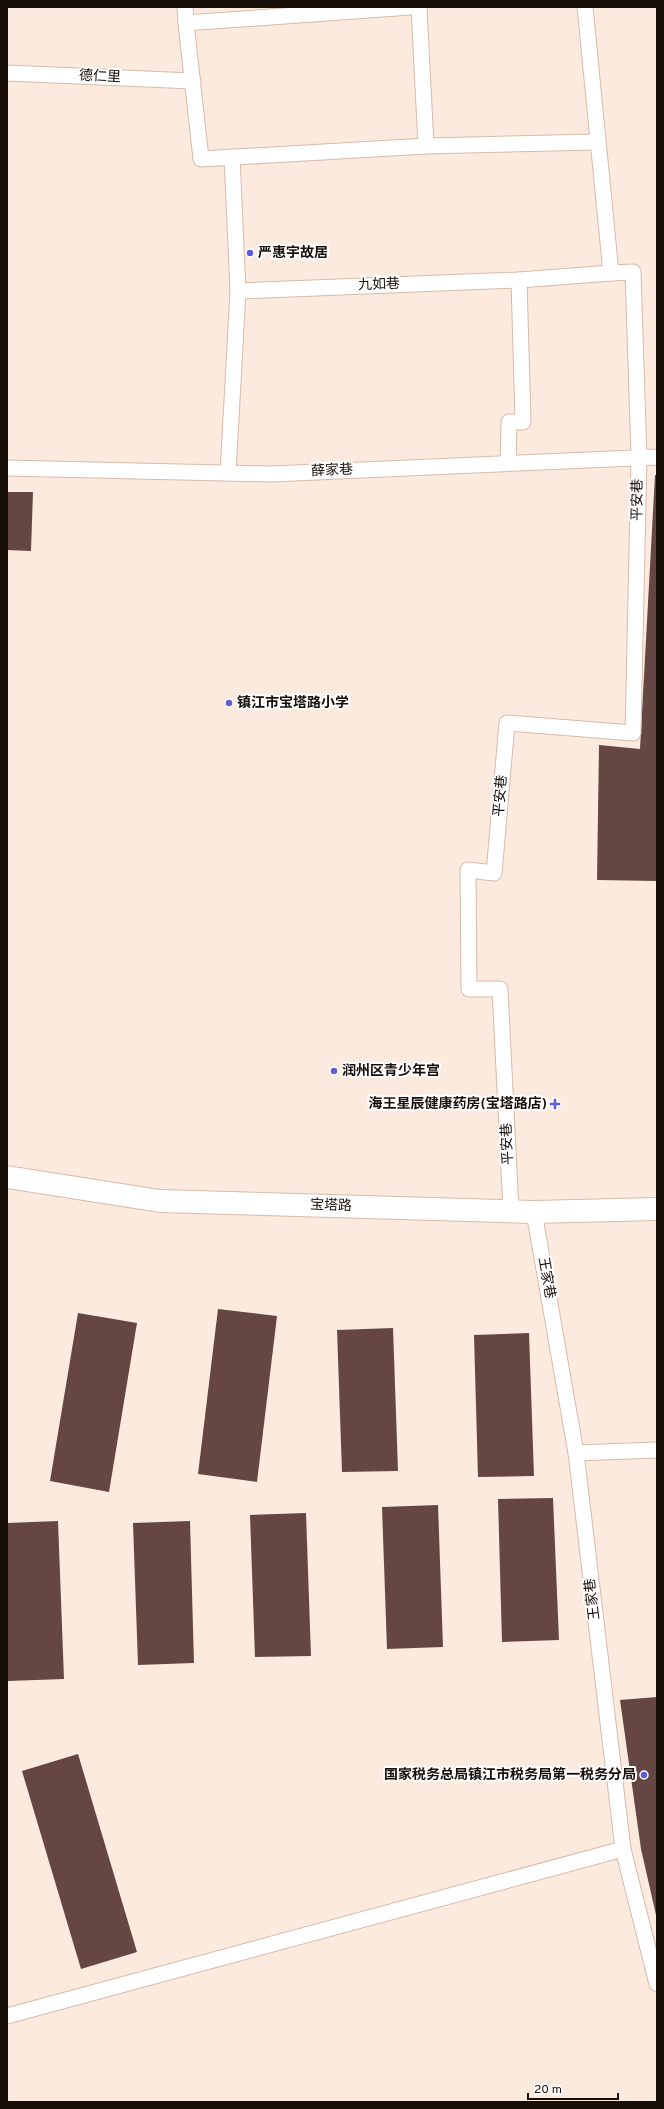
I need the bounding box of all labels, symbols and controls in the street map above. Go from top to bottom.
street label: 德仁里 [79,66,121,87]
place label: 严惠宇故居 [258,245,328,262]
marker: 严惠宇故居 [245,248,255,258]
street label: 九如巷 [358,275,400,294]
street label: 薛家巷 [311,460,353,481]
street label: 平安巷 [629,479,647,521]
place label: 镇江市宝塔路小学 [237,694,349,712]
marker: 镇江市宝塔路小学 [224,698,234,708]
street label: 平安巷 [491,774,511,818]
place label: 润州区青少年宫 [342,1062,440,1080]
marker: 润州区青少年宫 [329,1066,339,1076]
place label: 海王星辰健康药房(宝塔路店) [369,1095,547,1113]
marker: 海王星辰健康药房(宝塔路店) [550,1099,560,1109]
street label: 平安巷 [498,1123,518,1165]
street label: 宝塔路 [310,1197,352,1215]
street label: 王家巷 [534,1256,559,1300]
street label: 王家巷 [581,1577,604,1621]
place label: 国家税务总局镇江市税务局第一税务分局 [384,1766,636,1784]
marker: 国家税务总局镇江市税务局第一税务分局 [639,1770,649,1780]
scale bar [528,2075,618,2101]
text: 20 m [534,2082,562,2098]

